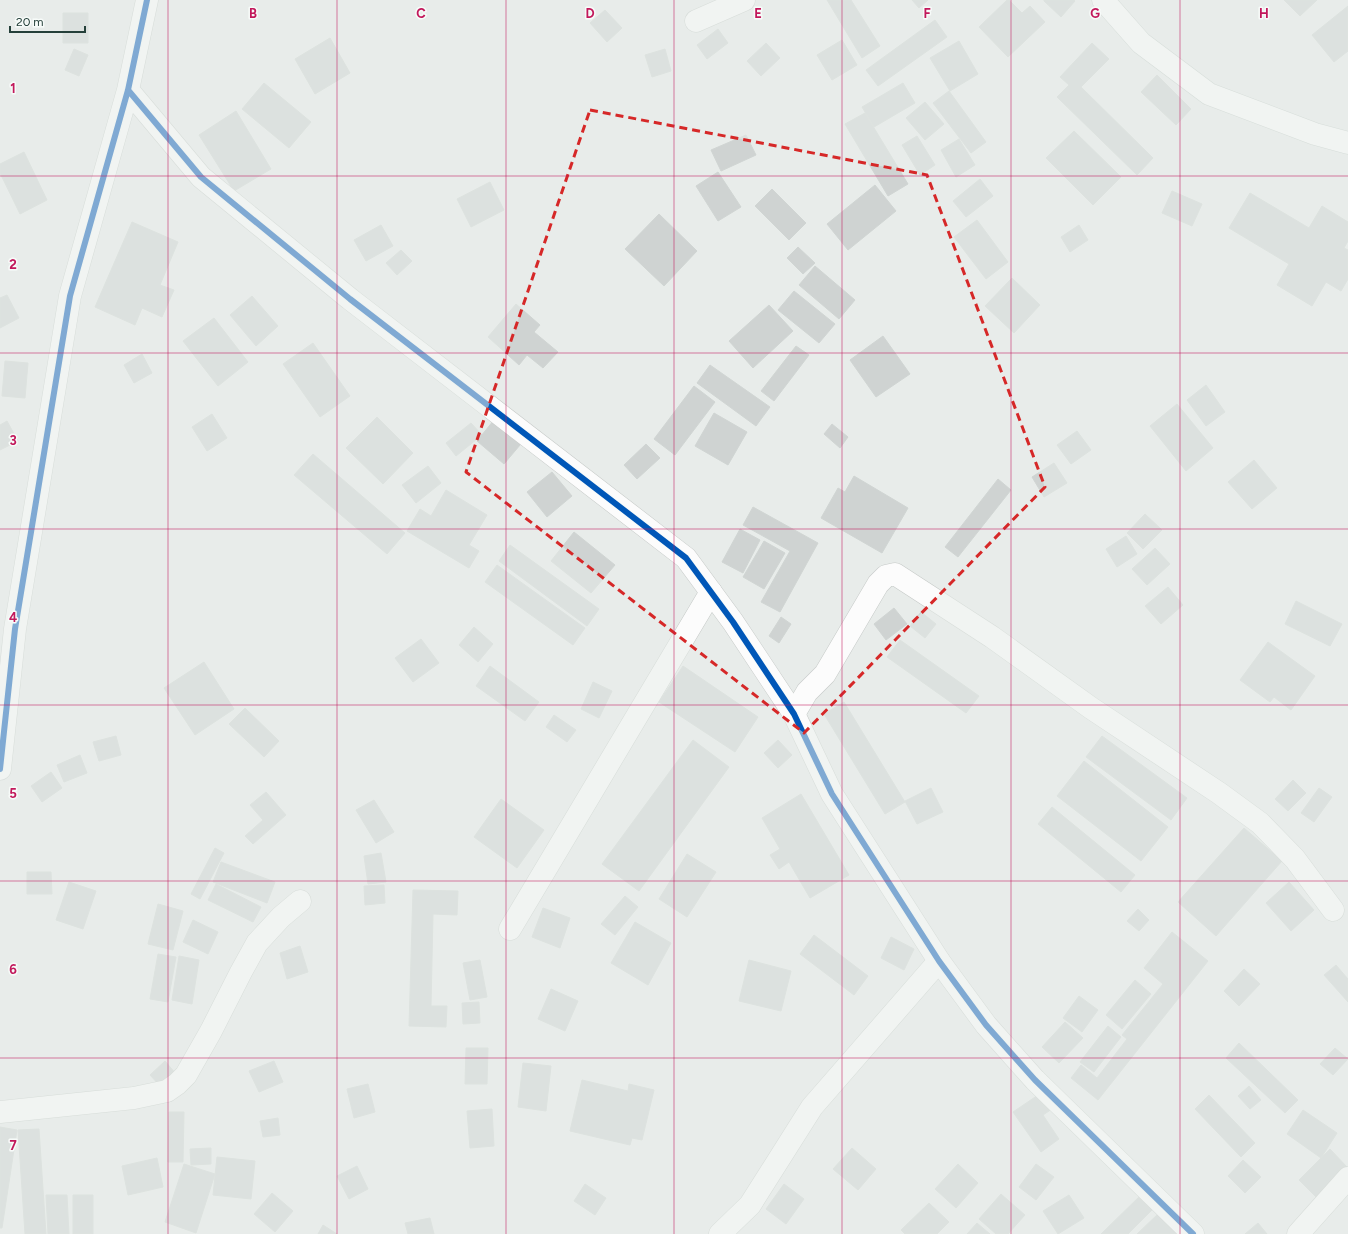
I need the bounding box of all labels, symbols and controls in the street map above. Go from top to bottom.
text: B [249,6,257,21]
text: C [416,6,426,21]
text: D [585,6,595,21]
text: E [754,6,762,21]
text: F [923,6,931,21]
text: G [1090,6,1100,21]
text: H [1259,6,1269,21]
scale bar [10,8,85,34]
text: 20 m [16,15,44,29]
text: 1 [10,81,16,96]
text: 2 [9,257,17,272]
text: 3 [9,433,17,448]
text: 4 [9,610,17,625]
text: 5 [9,786,17,801]
text: 6 [9,962,17,977]
text: 7 [9,1138,17,1153]

